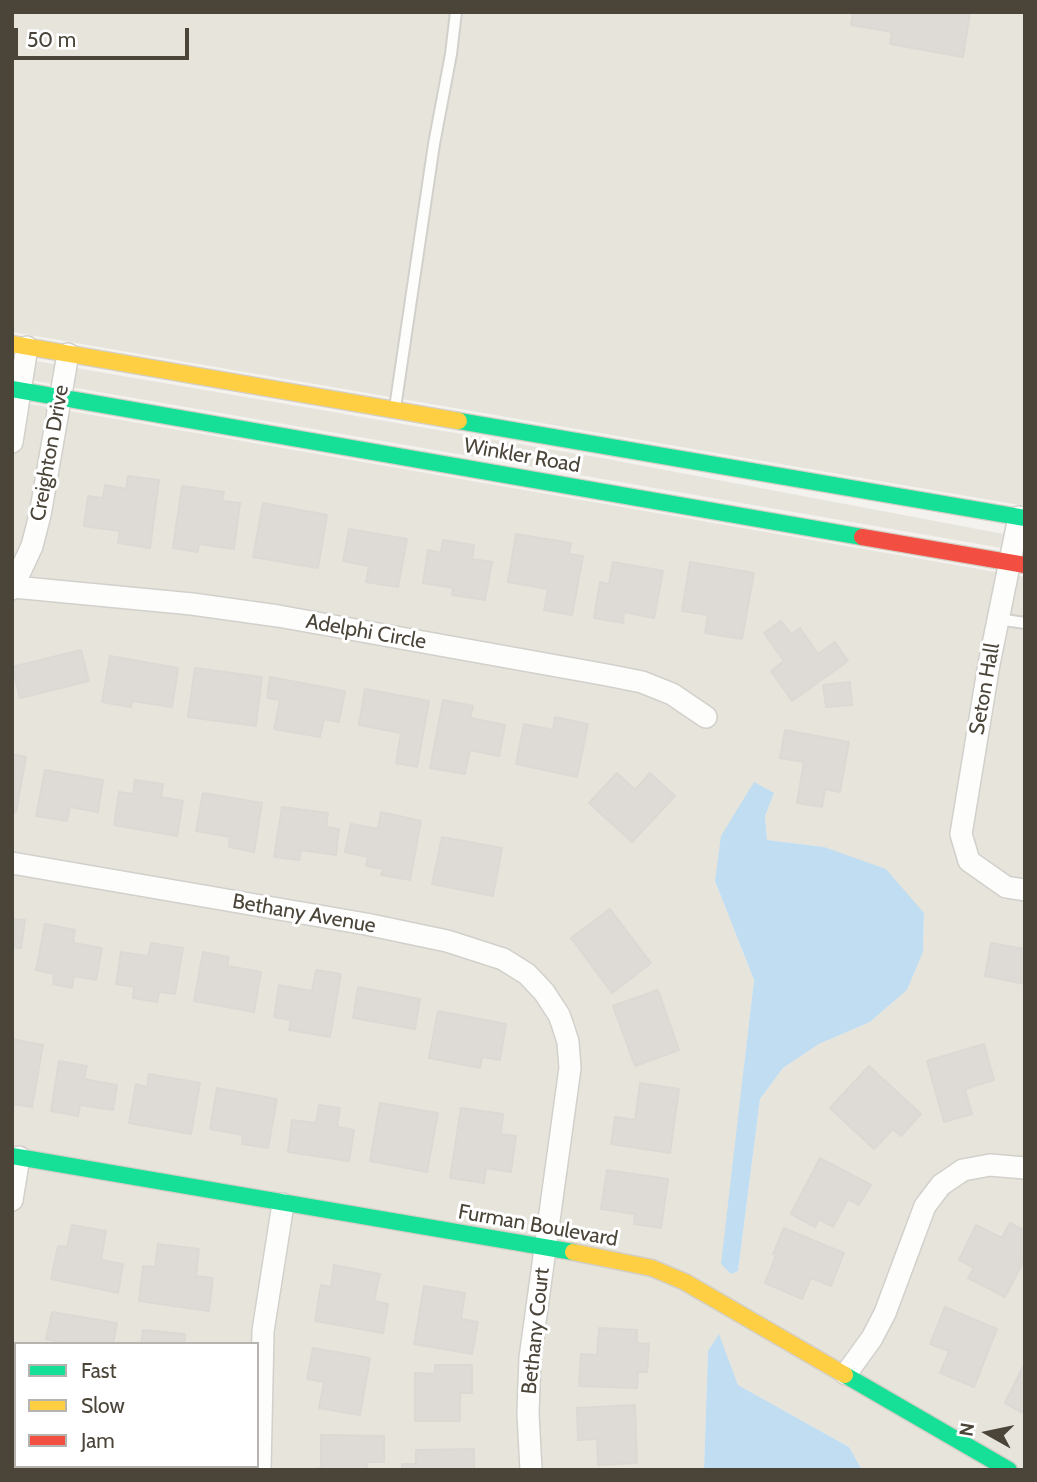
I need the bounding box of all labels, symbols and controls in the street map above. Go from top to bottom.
scale bar [18,14,192,58]
text: 50 m [27,27,76,52]
street label: Creighton Drive [26,383,74,523]
street label: Winkler Road [462,433,582,479]
street label: Adelphi Circle [304,609,428,655]
street label: Seton Hall [965,641,1005,737]
street label: Bethany Avenue [230,889,378,939]
street label: Furman Boulevard [456,1200,620,1252]
street label: Bethany Court [517,1266,555,1396]
legend [14,1342,259,1468]
text: Fast [81,1358,117,1383]
text: Slow [81,1393,125,1418]
north arrow [953,1398,1023,1468]
text: N [954,1421,979,1438]
text: Jam [81,1428,115,1453]

